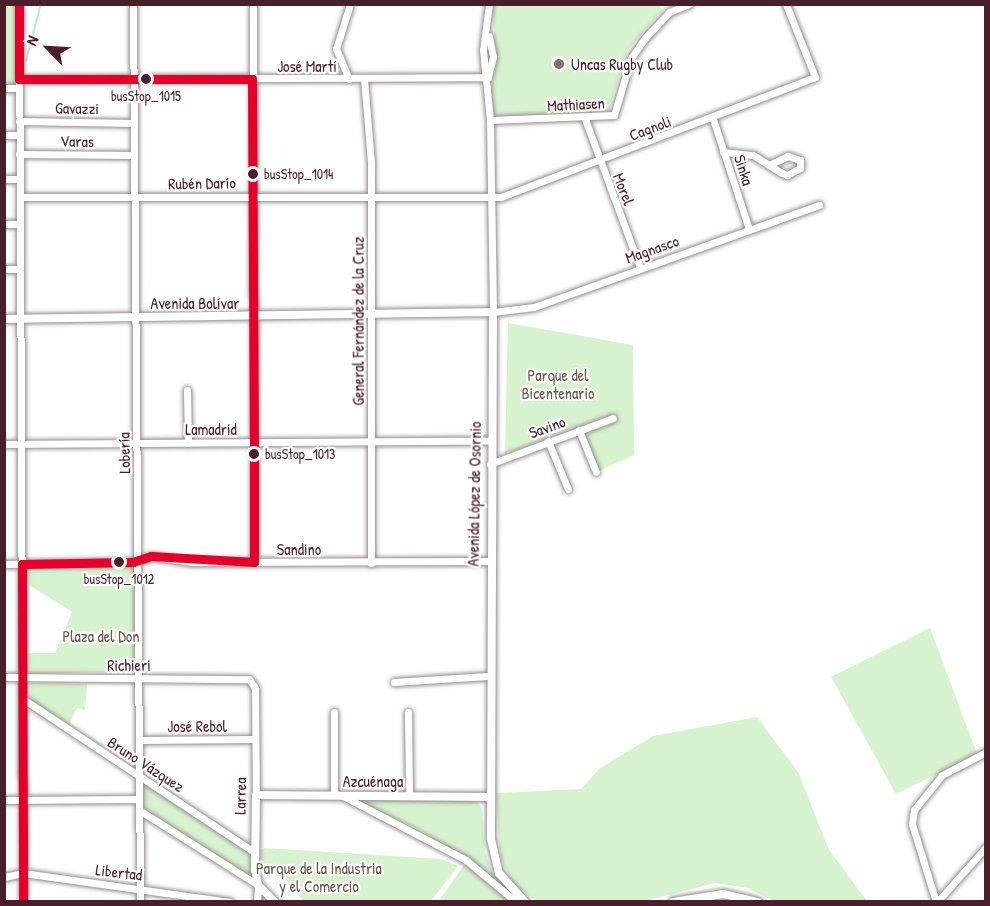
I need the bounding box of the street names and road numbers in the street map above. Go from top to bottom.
street label: José Martí [277,56,337,76]
street label: Mathiasen [547,93,605,115]
street label: Gavazzi [55,98,99,118]
street label: Cagnoli [626,111,674,145]
street label: Varas [60,131,94,151]
street label: Sinka [730,152,758,188]
street label: Morel [609,170,639,208]
street label: Rubén Darío [168,173,236,193]
street label: Magnasco [623,231,681,267]
street label: General Fernández de la Cruz [348,236,368,406]
street label: Avenida Bolívar [151,293,239,313]
street label: Savino [526,412,568,442]
street label: Lamadrid [185,419,237,439]
street label: Avenida López de Osornio [463,421,485,567]
street label: Lobería [114,432,134,474]
street label: Sandino [277,539,321,559]
street label: Richieri [107,655,151,675]
street label: José Rebol [167,716,227,736]
street label: Bruno Vázquez [104,732,188,796]
street label: Azcuénaga [343,771,403,791]
street label: Larrea [230,777,250,815]
street label: Libertad [95,860,143,884]

